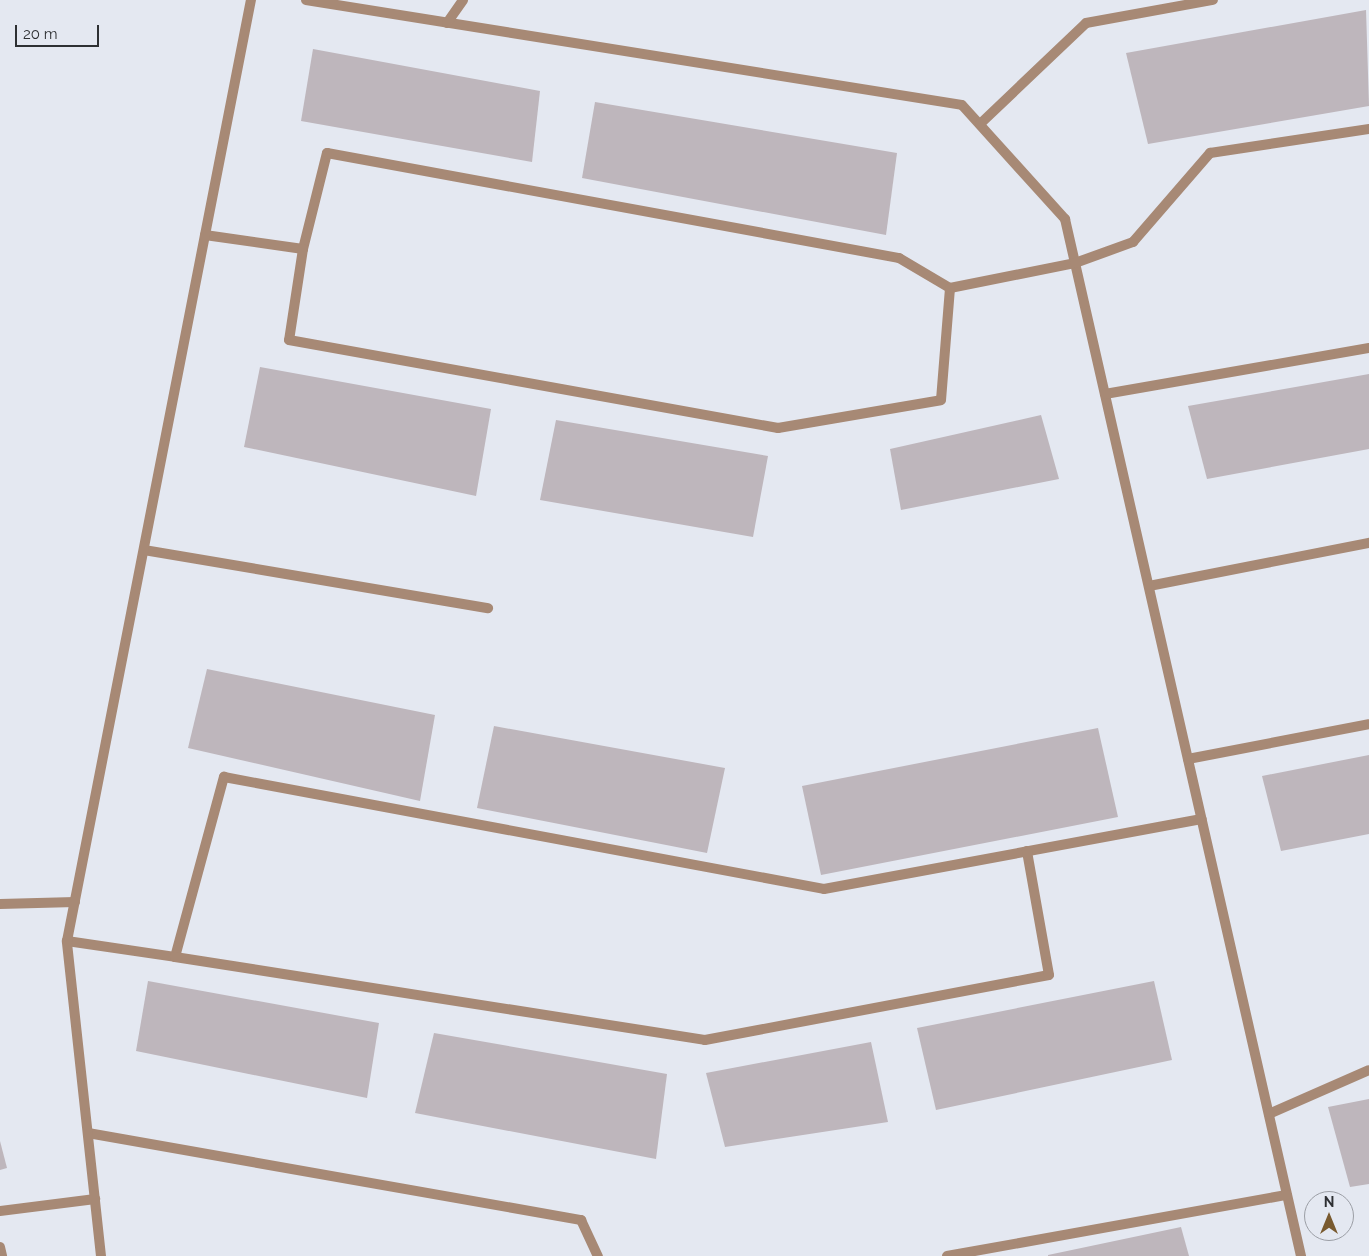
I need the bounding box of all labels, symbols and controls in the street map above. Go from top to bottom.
scale bar [18,15,101,47]
text: 20 m [23,25,58,43]
north arrow [1304,1191,1354,1241]
text: N [1324,1194,1334,1210]

